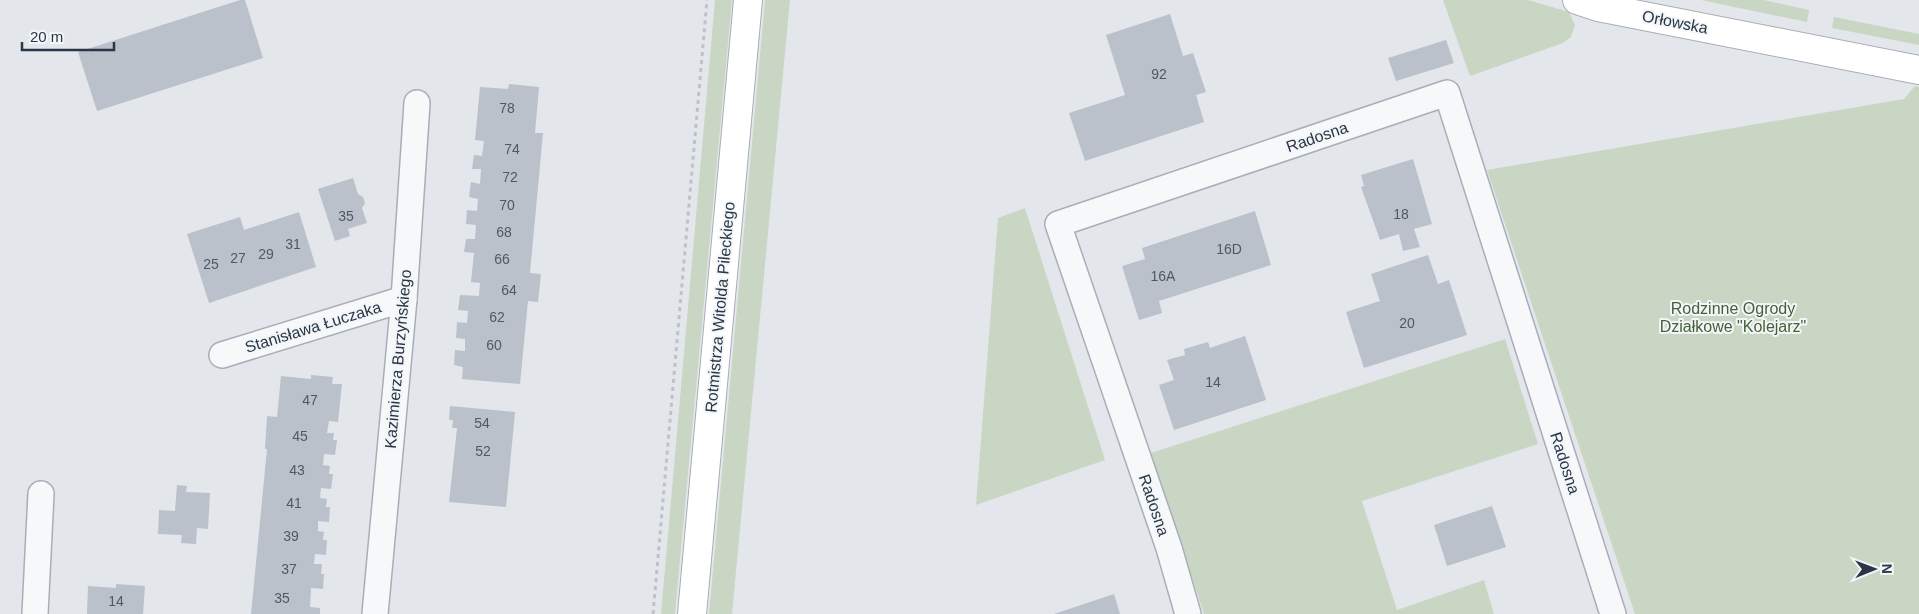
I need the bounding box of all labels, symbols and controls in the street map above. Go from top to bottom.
street label: Orłowska [1641,7,1709,37]
scale bar [22,20,115,52]
text: 20 m [30,28,63,45]
house number: 92 [1151,66,1167,82]
house number: 78 [499,100,515,116]
street label: Radosna [1284,119,1350,155]
house number: 74 [504,141,520,157]
house number: 72 [502,169,518,185]
house number: 70 [499,197,515,213]
street label: Rotmistrza Witolda Pileckiego [702,201,738,413]
house number: 18 [1393,206,1409,222]
house number: 35 [338,208,354,224]
house number: 68 [496,224,512,240]
house number: 31 [285,236,301,252]
house number: 16D [1216,241,1242,257]
house number: 29 [258,246,274,262]
house number: 27 [230,250,246,266]
house number: 66 [494,251,510,267]
house number: 25 [203,256,219,272]
house number: 16A [1151,268,1176,284]
street label: Kazimierza Burzyńskiego [382,269,414,449]
house number: 64 [501,282,517,298]
street label: Stanisława Łuczaka [243,298,383,356]
park label: Rodzinne Ogrody Działkowe "Kolejarz" [1660,300,1806,335]
house number: 62 [489,309,505,325]
house number: 20 [1399,315,1415,331]
house number: 60 [486,337,502,353]
house number: 14 [1205,374,1221,390]
house number: 47 [302,392,318,408]
house number: 54 [474,415,490,431]
house number: 45 [292,428,308,444]
street label: Radosna [1547,430,1583,496]
house number: 52 [475,443,491,459]
house number: 43 [289,462,305,478]
street label: Radosna [1136,472,1172,538]
house number: 41 [286,495,302,511]
house number: 39 [283,528,299,544]
north arrow [1849,544,1899,594]
house number: 37 [281,561,297,577]
text: N [1879,564,1895,574]
house number: 35 [274,590,290,606]
house number: 14 [108,593,124,609]

